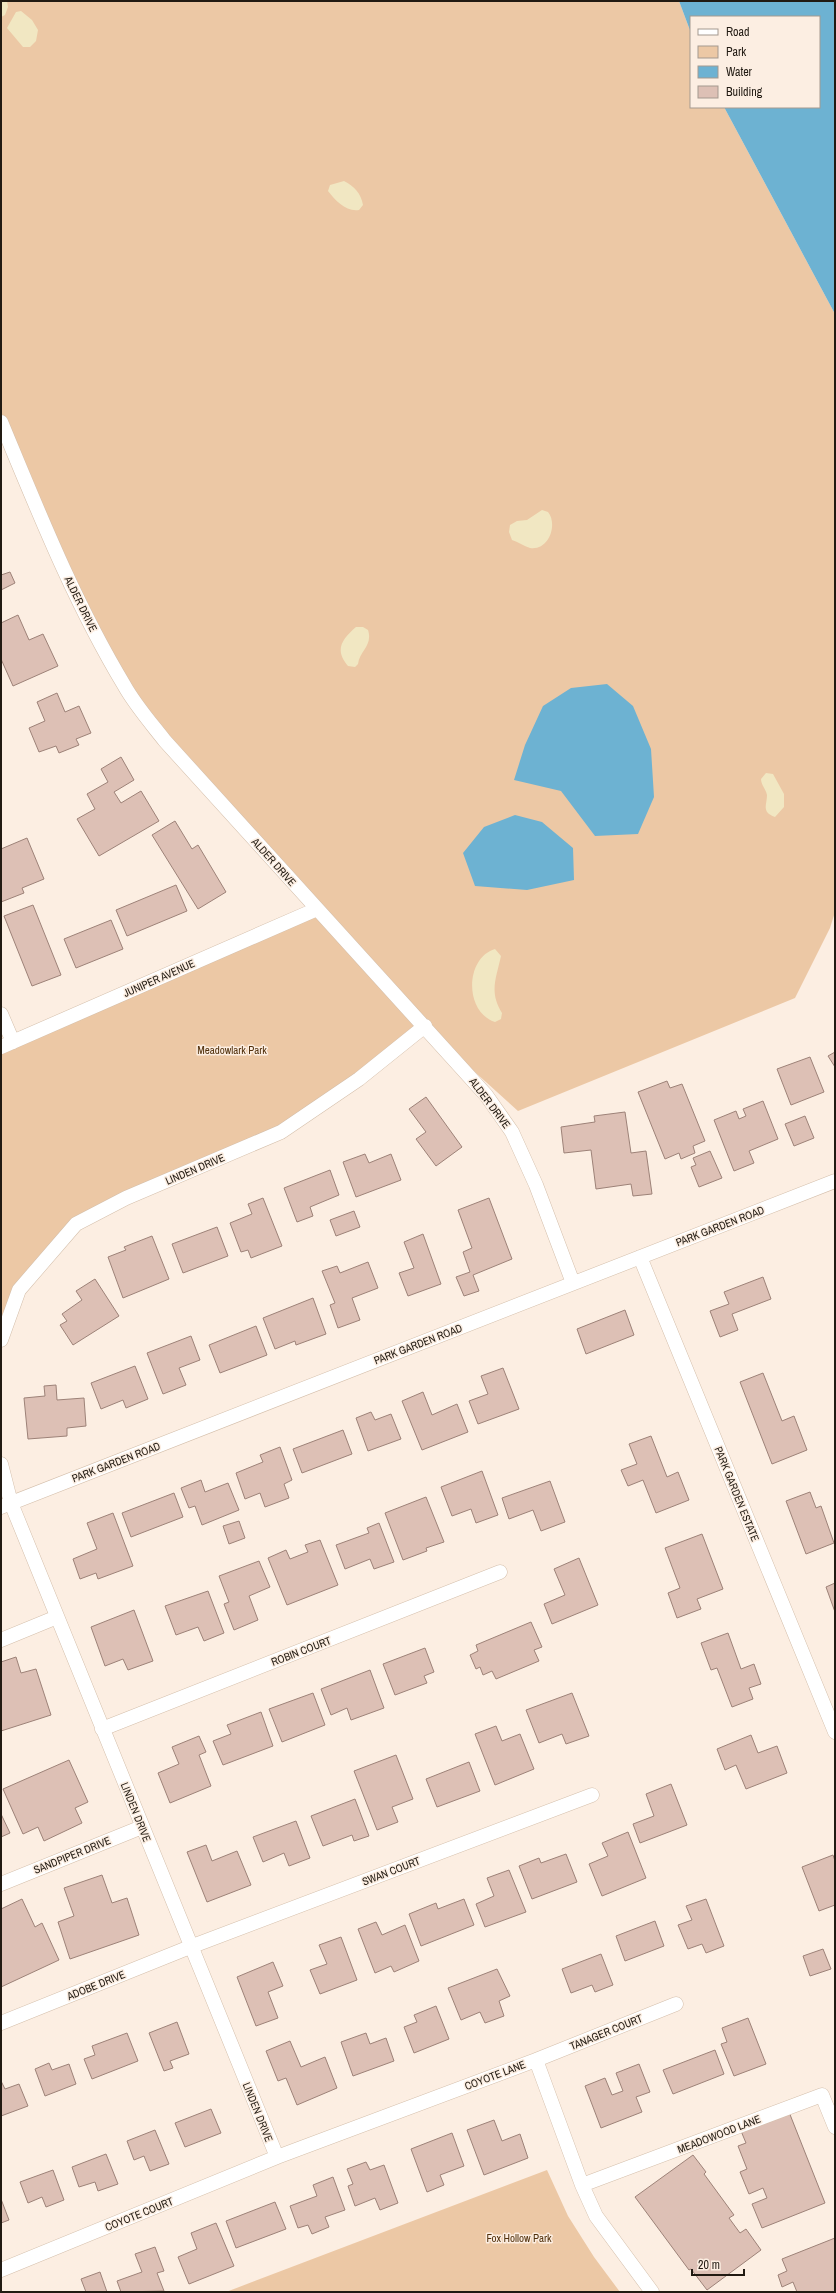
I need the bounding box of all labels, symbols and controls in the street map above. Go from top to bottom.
legend [690,16,820,108]
text: Road [726,24,750,40]
text: Park [726,44,746,60]
text: Water [726,64,753,80]
text: Building [726,84,763,100]
street label: ALDER DRIVE [61,573,100,634]
street label: ALDER DRIVE [248,834,299,889]
street label: JUNIPER AVENUE [121,956,197,1000]
park label: Meadowlark Park [197,1043,267,1057]
street label: ALDER DRIVE [466,1074,514,1131]
street label: LINDEN DRIVE [163,1150,227,1188]
street label: PARK GARDEN ROAD [674,1203,766,1249]
street label: PARK GARDEN ROAD [372,1321,464,1367]
street label: PARK GARDEN ROAD [70,1439,162,1485]
street label: PARK GARDEN ESTATE [712,1444,762,1544]
street label: ROBIN COURT [269,1633,333,1669]
street label: LINDEN DRIVE [118,1780,154,1844]
street label: SANDPIPER DRIVE [31,1833,113,1877]
street label: SWAN COURT [360,1853,423,1888]
street label: ADOBE DRIVE [64,1967,127,2003]
street label: TANAGER COURT [568,2011,645,2053]
street label: COYOTE LANE [463,2057,527,2093]
street label: LINDEN DRIVE [240,2080,276,2144]
street label: MEADOWOOD LANE [675,2112,763,2156]
street label: COYOTE COURT [103,2194,176,2234]
park label: Fox Hollow Park [486,2231,552,2245]
scale bar [692,2251,744,2277]
text: 20 m [698,2257,720,2273]

